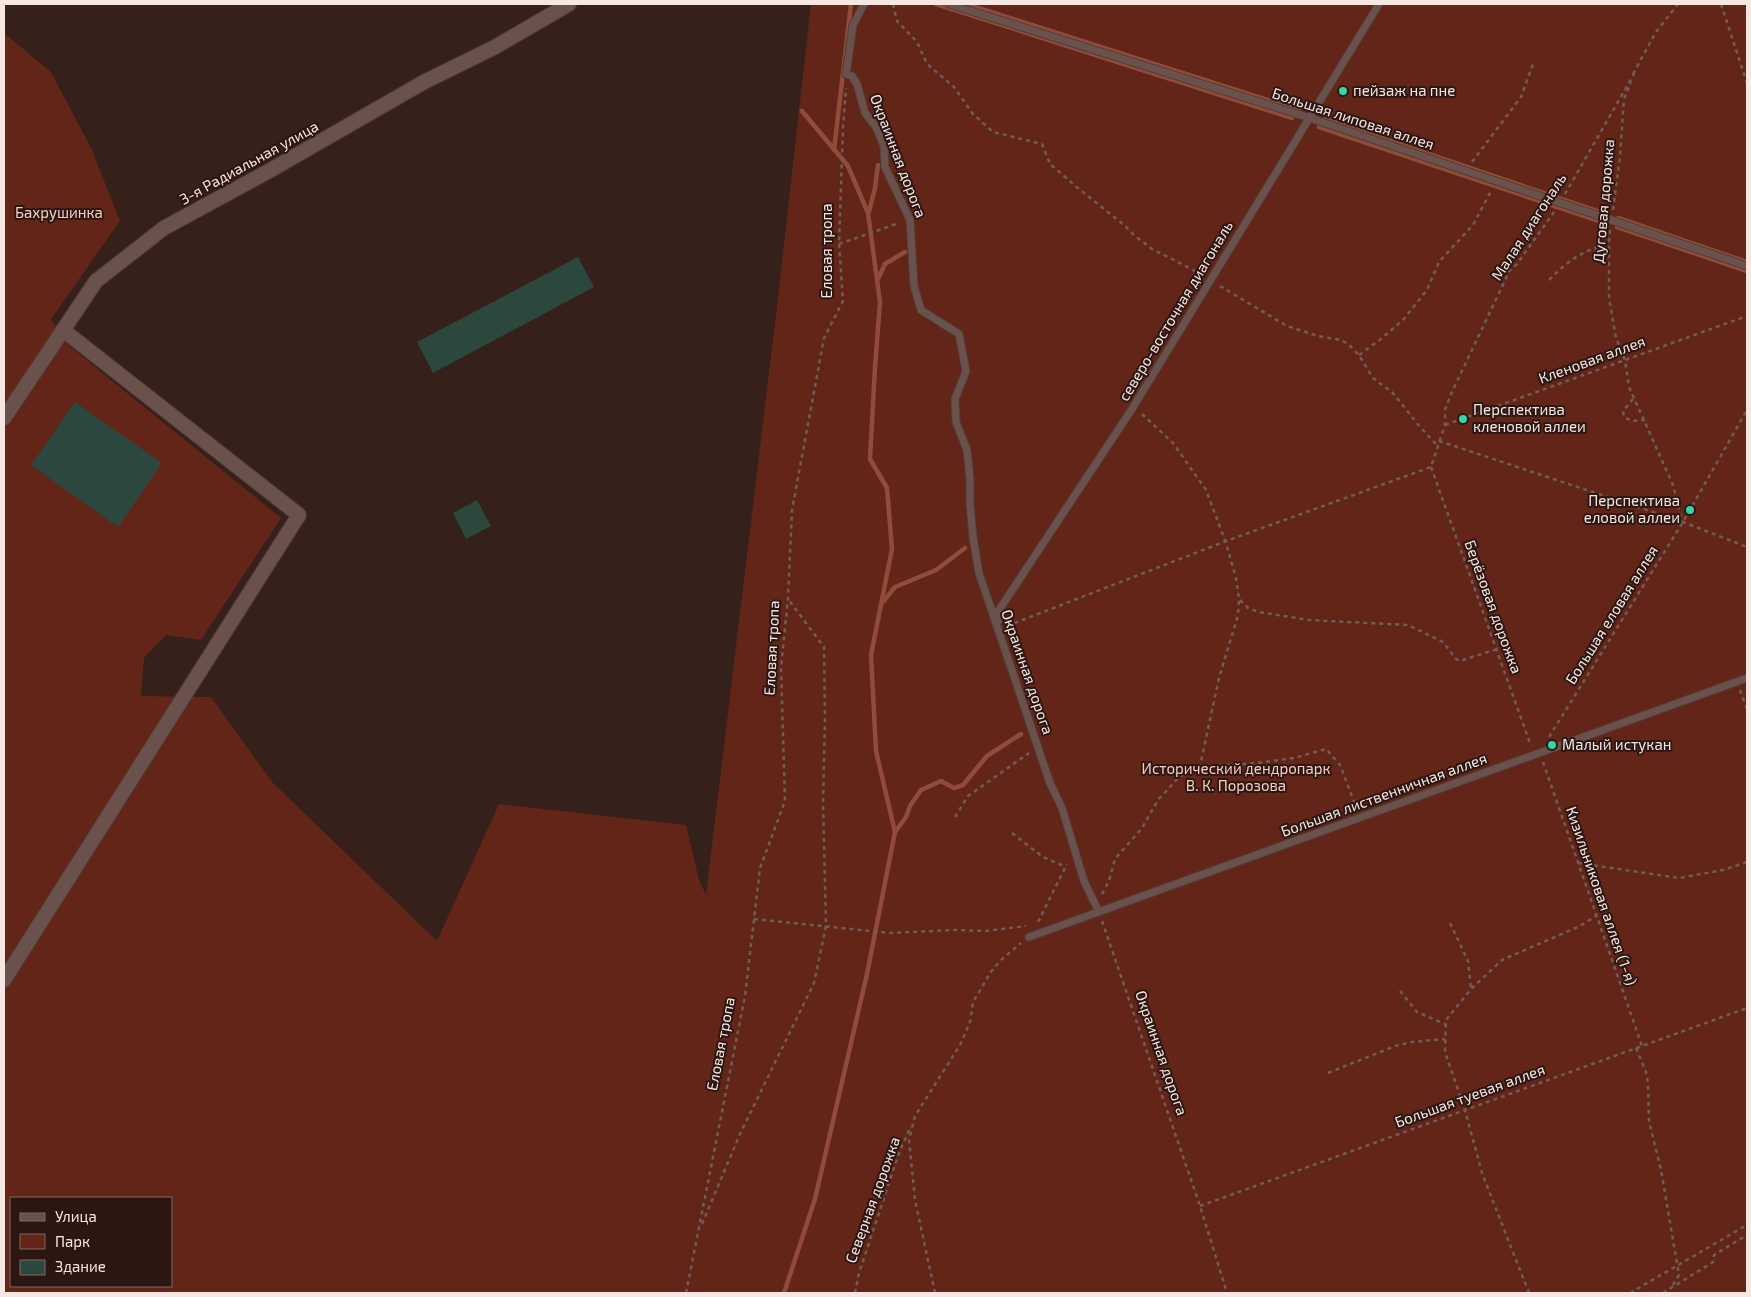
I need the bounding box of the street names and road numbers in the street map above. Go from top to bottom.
street label: Большая липовая аллея [1270,83,1437,153]
street label: Окраинная дорога [867,91,931,220]
street label: 3-я Радиальная улица [176,116,322,209]
street label: Дуговая дорожка [1589,138,1618,264]
street label: Малая диагональ [1487,169,1570,283]
street label: Еловая тропа [817,203,835,299]
street label: северо-восточная диагональ [1114,217,1236,404]
street label: Кленовая аллея [1536,331,1647,387]
street label: Берёзовая дорожка [1461,537,1526,676]
street label: Большая еловая аллея [1561,542,1661,687]
street label: Еловая тропа [760,600,782,696]
street label: Окраинная дорога [998,607,1058,737]
street label: Большая лиственничная аллея [1278,748,1489,840]
street label: Кизильниковая аллея (1-я) [1563,804,1641,987]
street label: Окраинная дорога [1132,988,1192,1118]
street label: Еловая тропа [702,995,738,1092]
street label: Большая туевая аллея [1392,1060,1547,1132]
street label: Северная дорожка [841,1134,903,1265]

